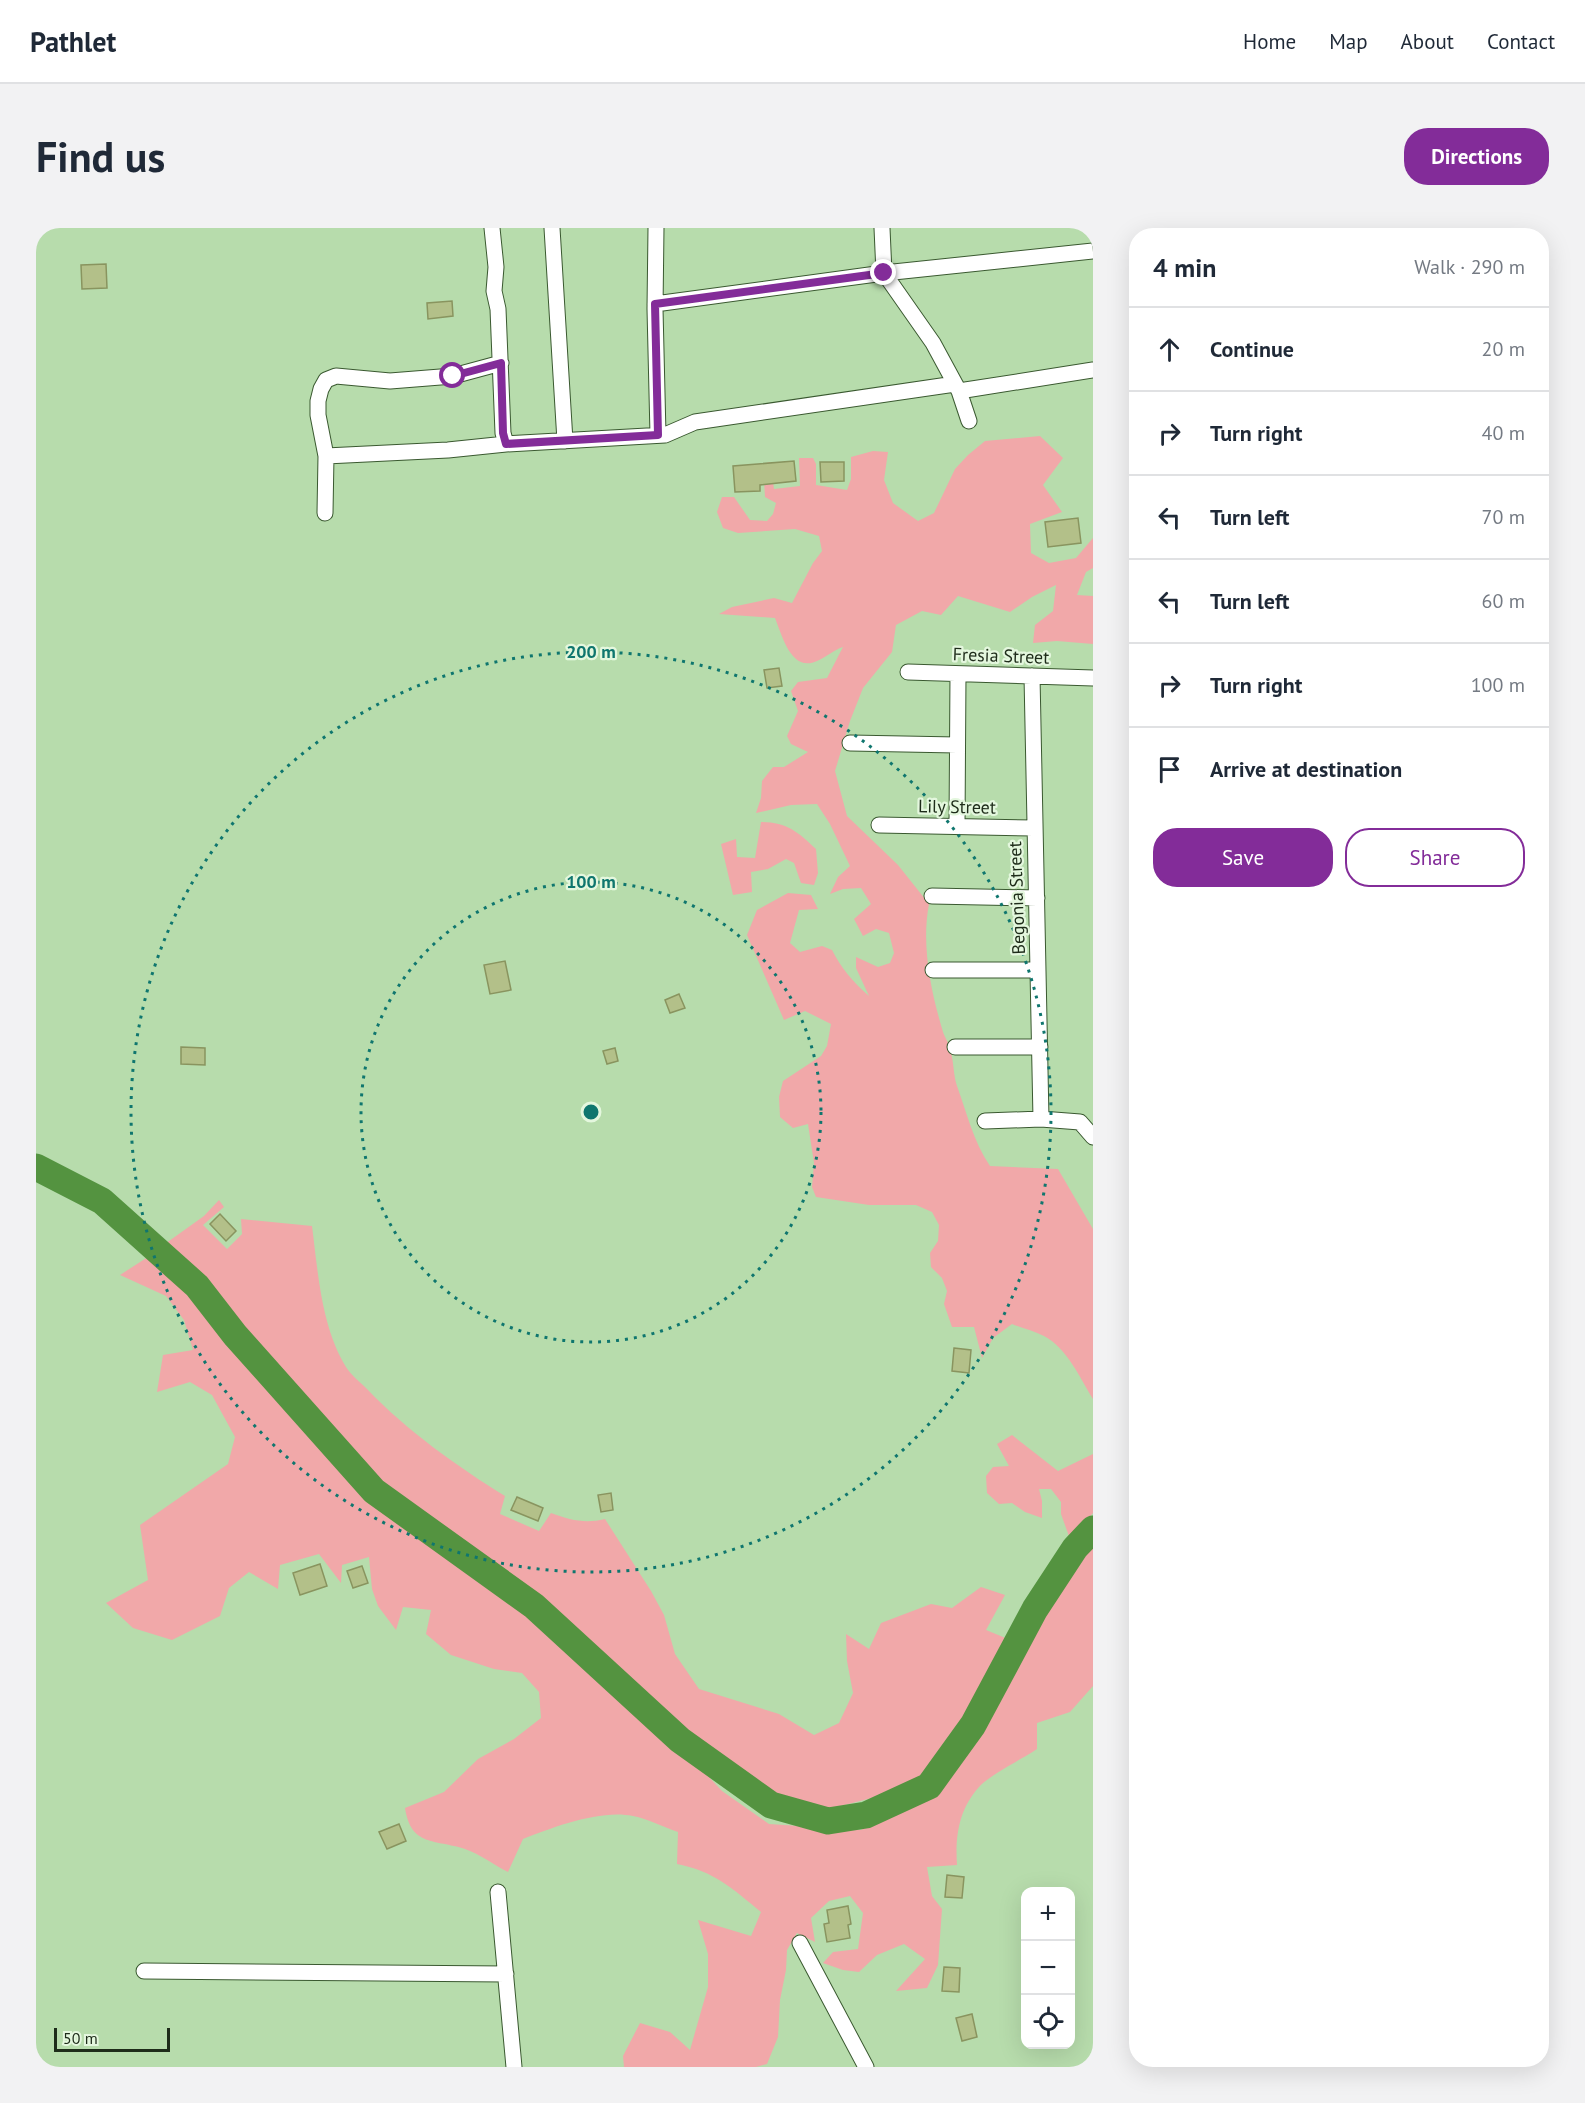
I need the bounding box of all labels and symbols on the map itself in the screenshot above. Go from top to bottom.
route end [870,259,896,285]
route start [439,362,465,388]
text: 200 m [566,640,616,663]
street label: Fresia Street [952,642,1050,669]
street label: Lily Street [918,794,996,819]
street label: Begonia Street [1003,841,1030,955]
text: 100 m [566,870,616,893]
centre of rings [581,1102,601,1122]
scale bar [54,2025,170,2052]

